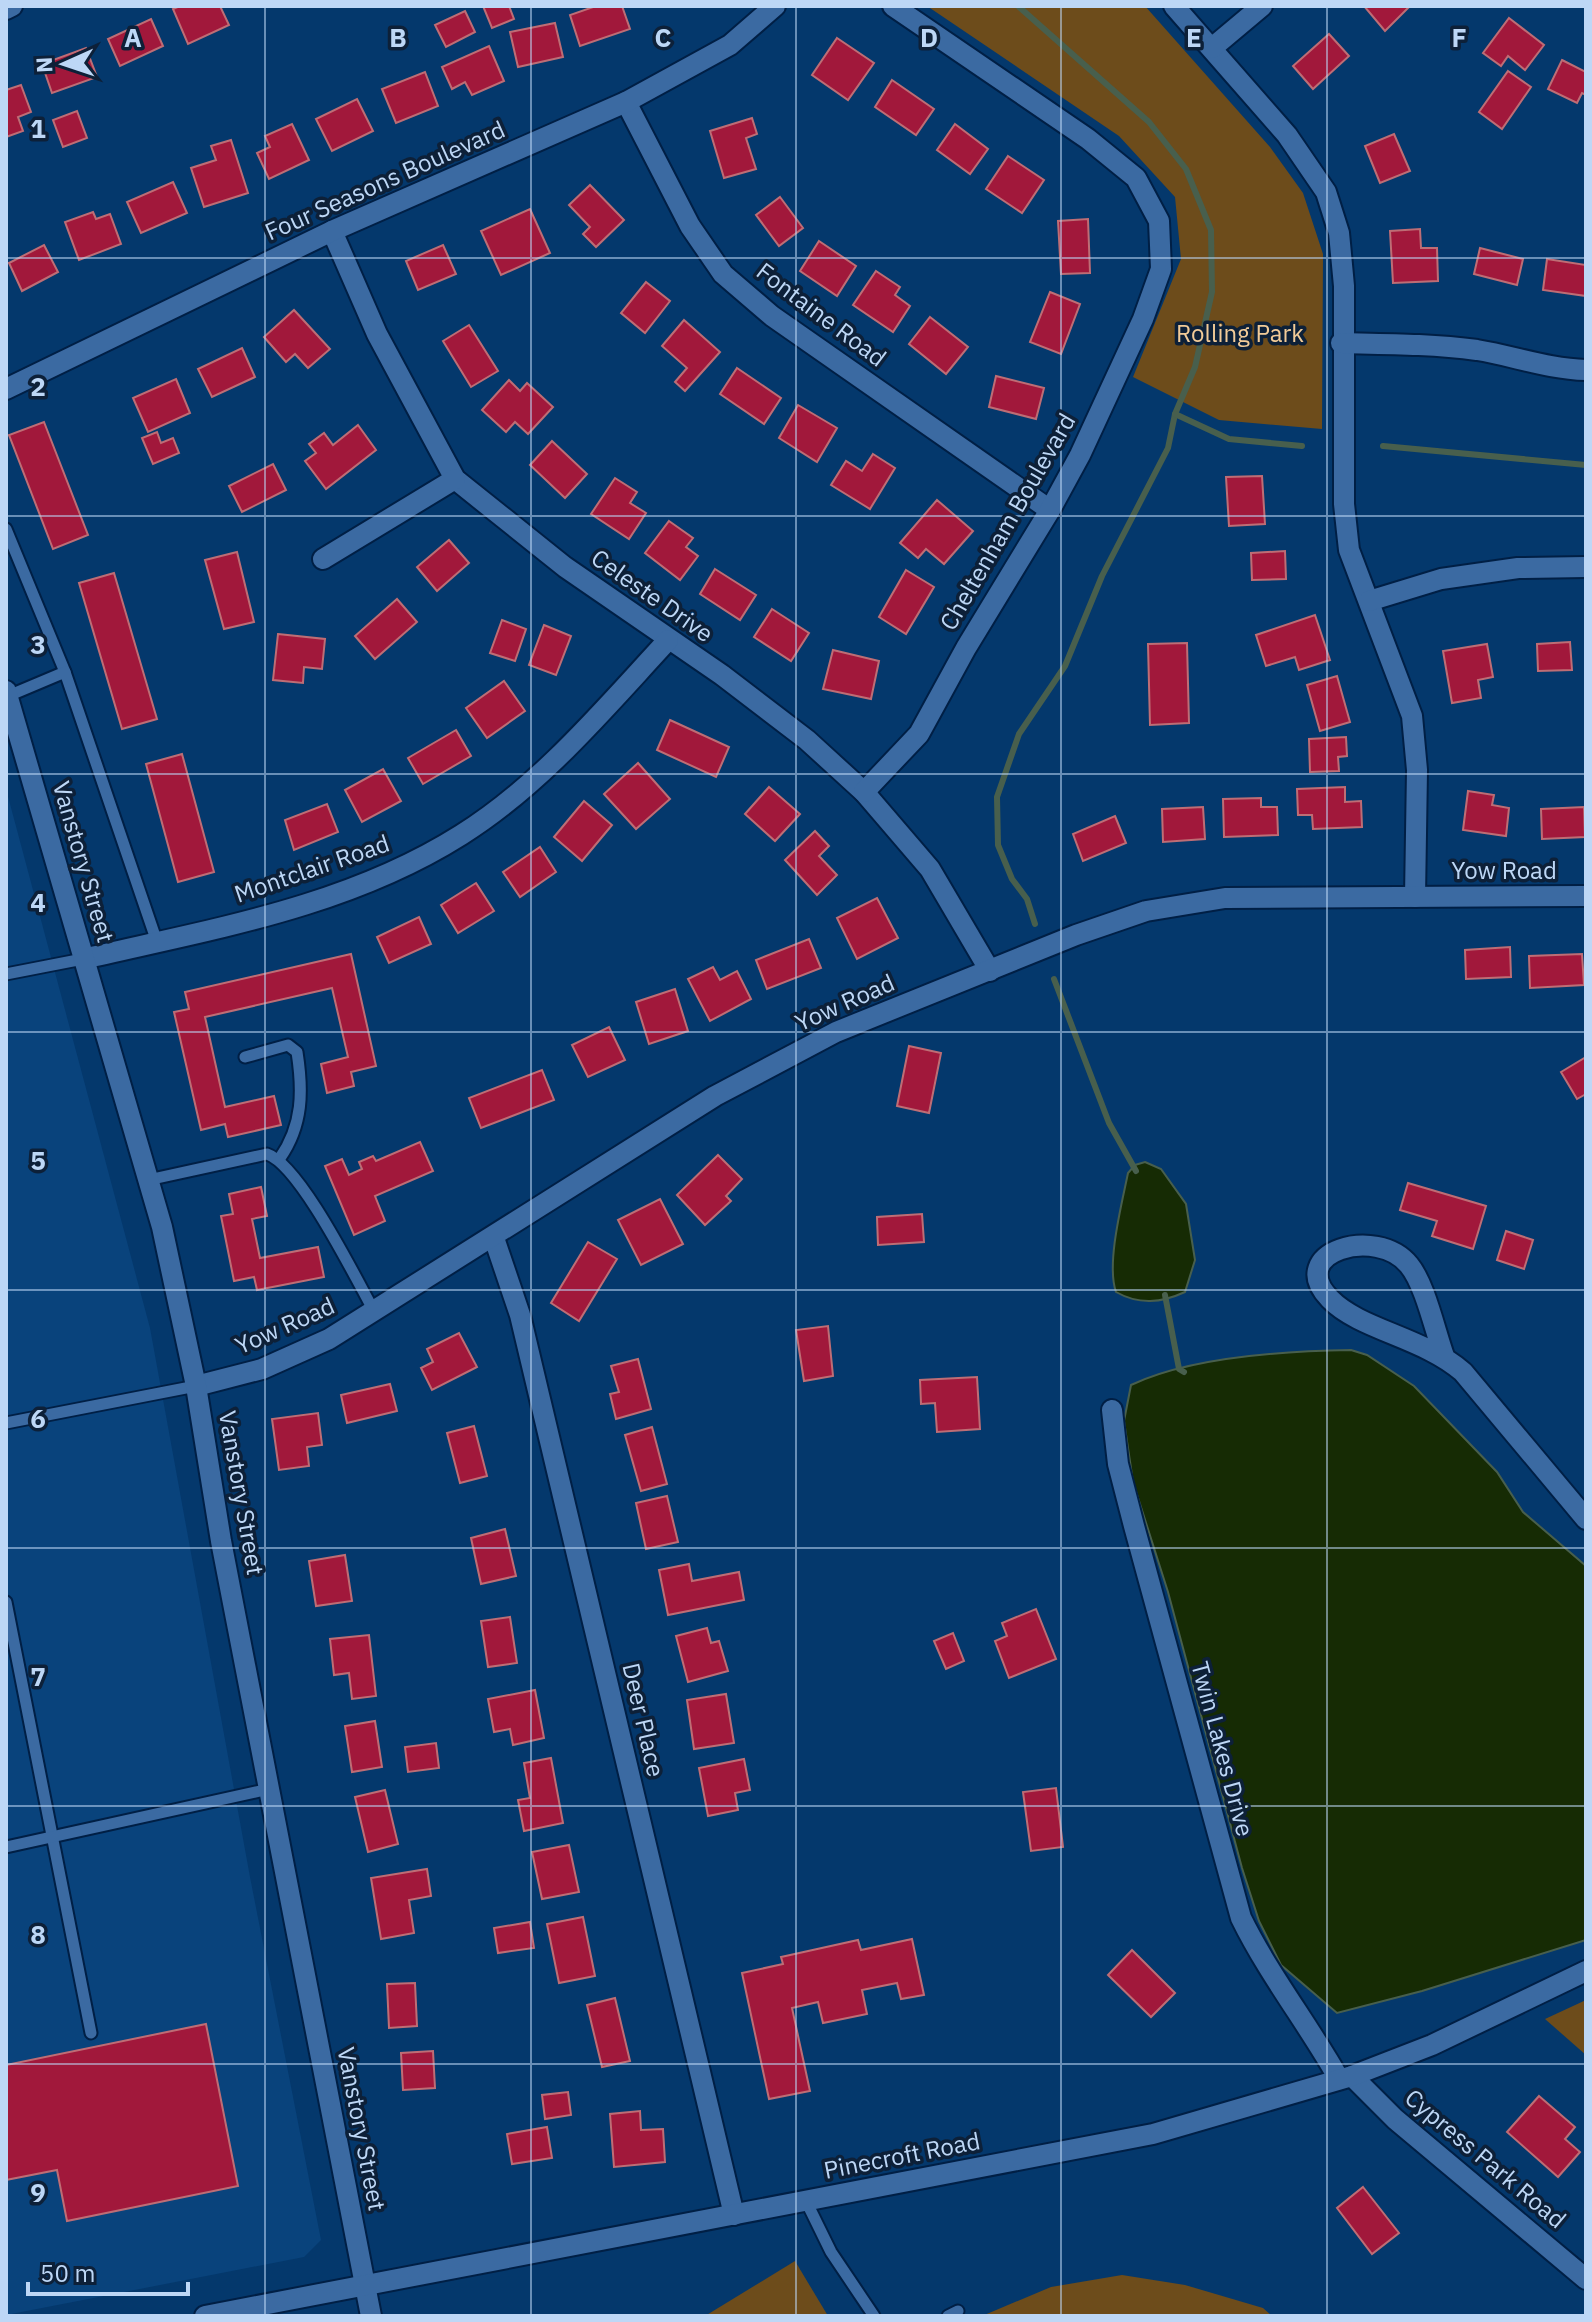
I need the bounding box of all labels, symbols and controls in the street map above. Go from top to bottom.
text: A [124,20,142,54]
text: B [389,20,407,54]
text: C [655,20,672,54]
text: D [920,20,938,54]
text: E [1186,20,1202,54]
text: F [1451,20,1467,54]
north arrow [24,24,104,104]
text: N [29,56,58,74]
text: 1 [30,111,46,145]
street label: Four Seasons Boulevard [259,113,510,248]
street label: Fontaine Road [750,255,893,374]
park label: Rolling Park [1176,317,1304,349]
text: 2 [30,369,46,403]
street label: Cheltenham Boulevard [932,407,1082,636]
street label: Celeste Drive [585,541,720,649]
text: 3 [30,627,46,661]
street label: Vanstory Street [46,777,122,946]
street label: Montclair Road [230,827,393,910]
street label: Yow Road [1451,854,1557,886]
text: 4 [30,885,46,919]
street label: Yow Road [790,966,899,1038]
text: 5 [30,1143,46,1177]
street label: Yow Road [230,1289,339,1361]
text: 6 [30,1401,46,1435]
street label: Vanstory Street [212,1408,272,1577]
street label: Twin Lakes Drive [1184,1658,1262,1840]
text: 7 [30,1659,46,1693]
street label: Deer Place [615,1660,673,1780]
text: 8 [30,1917,46,1951]
street label: Vanstory Street [330,2044,394,2213]
street label: Cypress Park Road [1398,2081,1573,2235]
street label: Pinecroft Road [821,2124,983,2186]
text: 9 [30,2175,46,2209]
scale bar [28,2246,188,2296]
text: 50 m [40,2257,95,2289]

